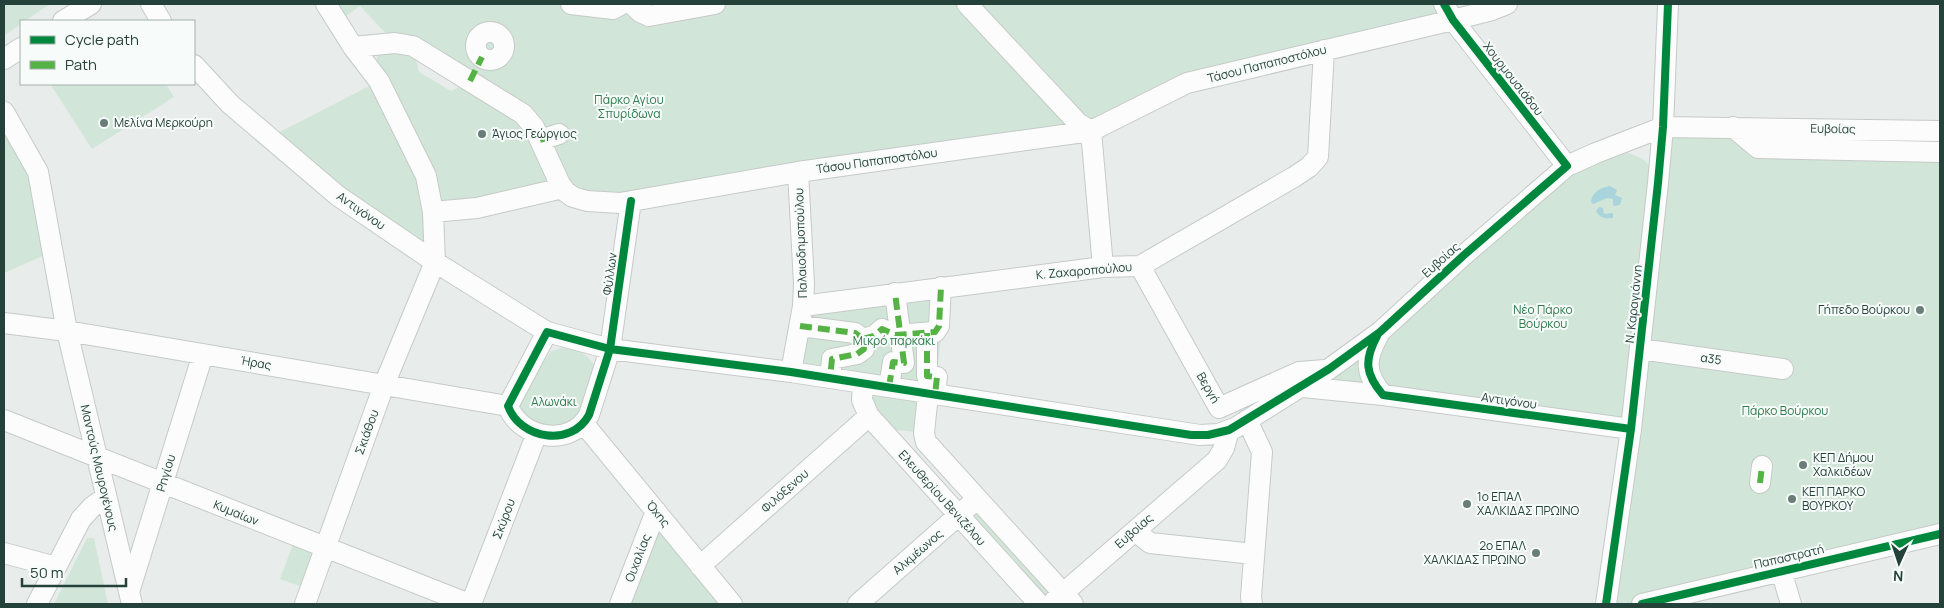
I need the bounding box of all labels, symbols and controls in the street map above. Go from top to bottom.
legend [20,20,195,85]
text: Cycle path [65,29,139,50]
street label: Χουρμουσιάδου [1479,38,1548,119]
street label: Τάσου Παπαποστόλου [1206,40,1328,87]
text: Path [65,54,97,75]
park label: Πάρκο Αγίου Σπυρίδωνα [594,91,664,122]
place label: Μελίνα Μερκούρη [114,114,213,131]
marker: Μελίνα Μερκούρη [98,117,110,129]
street label: Ευβοίας [1810,120,1856,137]
place label: Άγιος Γεώργιος [492,125,577,142]
marker: Άγιος Γεώργιος [476,128,488,140]
street label: Τάσου Παπαποστόλου [815,144,939,177]
street label: Αντιγόνου [334,188,389,234]
street label: Παλαιοδημοπούλου [790,188,811,298]
street label: Ευβοίας [1418,238,1464,281]
street label: Φύλλων [598,251,621,296]
street label: Κ. Ζαχαροπούλου [1035,258,1133,283]
street label: Ν. Καραγιάννη [1621,264,1646,344]
park label: Νέο Πάρκο Βούρκου [1513,301,1573,332]
place label: Γήπεδο Βούρκου [1818,301,1910,318]
marker: Γήπεδο Βούρκου [1914,304,1926,316]
park label: Μικρό παρκάκι [853,332,935,349]
street label: α35 [1700,349,1723,368]
street label: Ήρας [239,351,273,374]
street label: Βεργή [1193,369,1224,407]
street label: Αντιγόνου [1480,388,1538,413]
park label: Αλωνάκι [531,393,577,410]
park label: Πάρκο Βούρκου [1742,402,1828,419]
street label: Μαντούς Μαυρογένους [77,403,122,533]
street label: Σκιάθου [351,407,383,457]
street label: Ελευθερίου Βενιζέλου [895,446,990,549]
place label: ΚΕΠ Δήμου Χαλκιδέων [1813,449,1874,480]
street label: Ρηγίου [152,452,179,494]
marker: ΚΕΠ Δήμου Χαλκιδέων [1797,459,1809,471]
street label: Φιλόξενου [757,465,812,516]
place label: ΚΕΠ ΠΑΡΚΟ ΒΟΥΡΚΟΥ [1802,483,1866,514]
place label: 1ο ΕΠΑΛ ΧΑΛΚΙΔΑΣ ΠΡΩΙΝΟ [1477,488,1580,519]
marker: ΚΕΠ ΠΑΡΚΟ ΒΟΥΡΚΟΥ [1786,493,1798,505]
street label: Κυμαίων [211,496,261,529]
street label: Σκύρου [488,496,519,541]
street label: Όχης [642,497,675,531]
marker: 1ο ΕΠΑΛ ΧΑΛΚΙΔΑΣ ΠΡΩΙΝΟ [1461,498,1473,510]
street label: Ευβοίας [1111,509,1157,552]
street label: Αλκμέωνος [889,525,947,578]
street label: Οιχαλίας [621,531,655,584]
place label: 2ο ΕΠΑΛ ΧΑΛΚΙΔΑΣ ΠΡΩΙΝΟ [1424,537,1527,568]
north arrow [1874,538,1924,588]
street label: Παπαστρατή [1752,540,1826,573]
marker: 2ο ΕΠΑΛ ΧΑΛΚΙΔΑΣ ΠΡΩΙΝΟ [1530,547,1542,559]
scale bar [22,556,126,588]
text: 50 m [30,562,64,583]
text: N [1893,567,1904,586]

